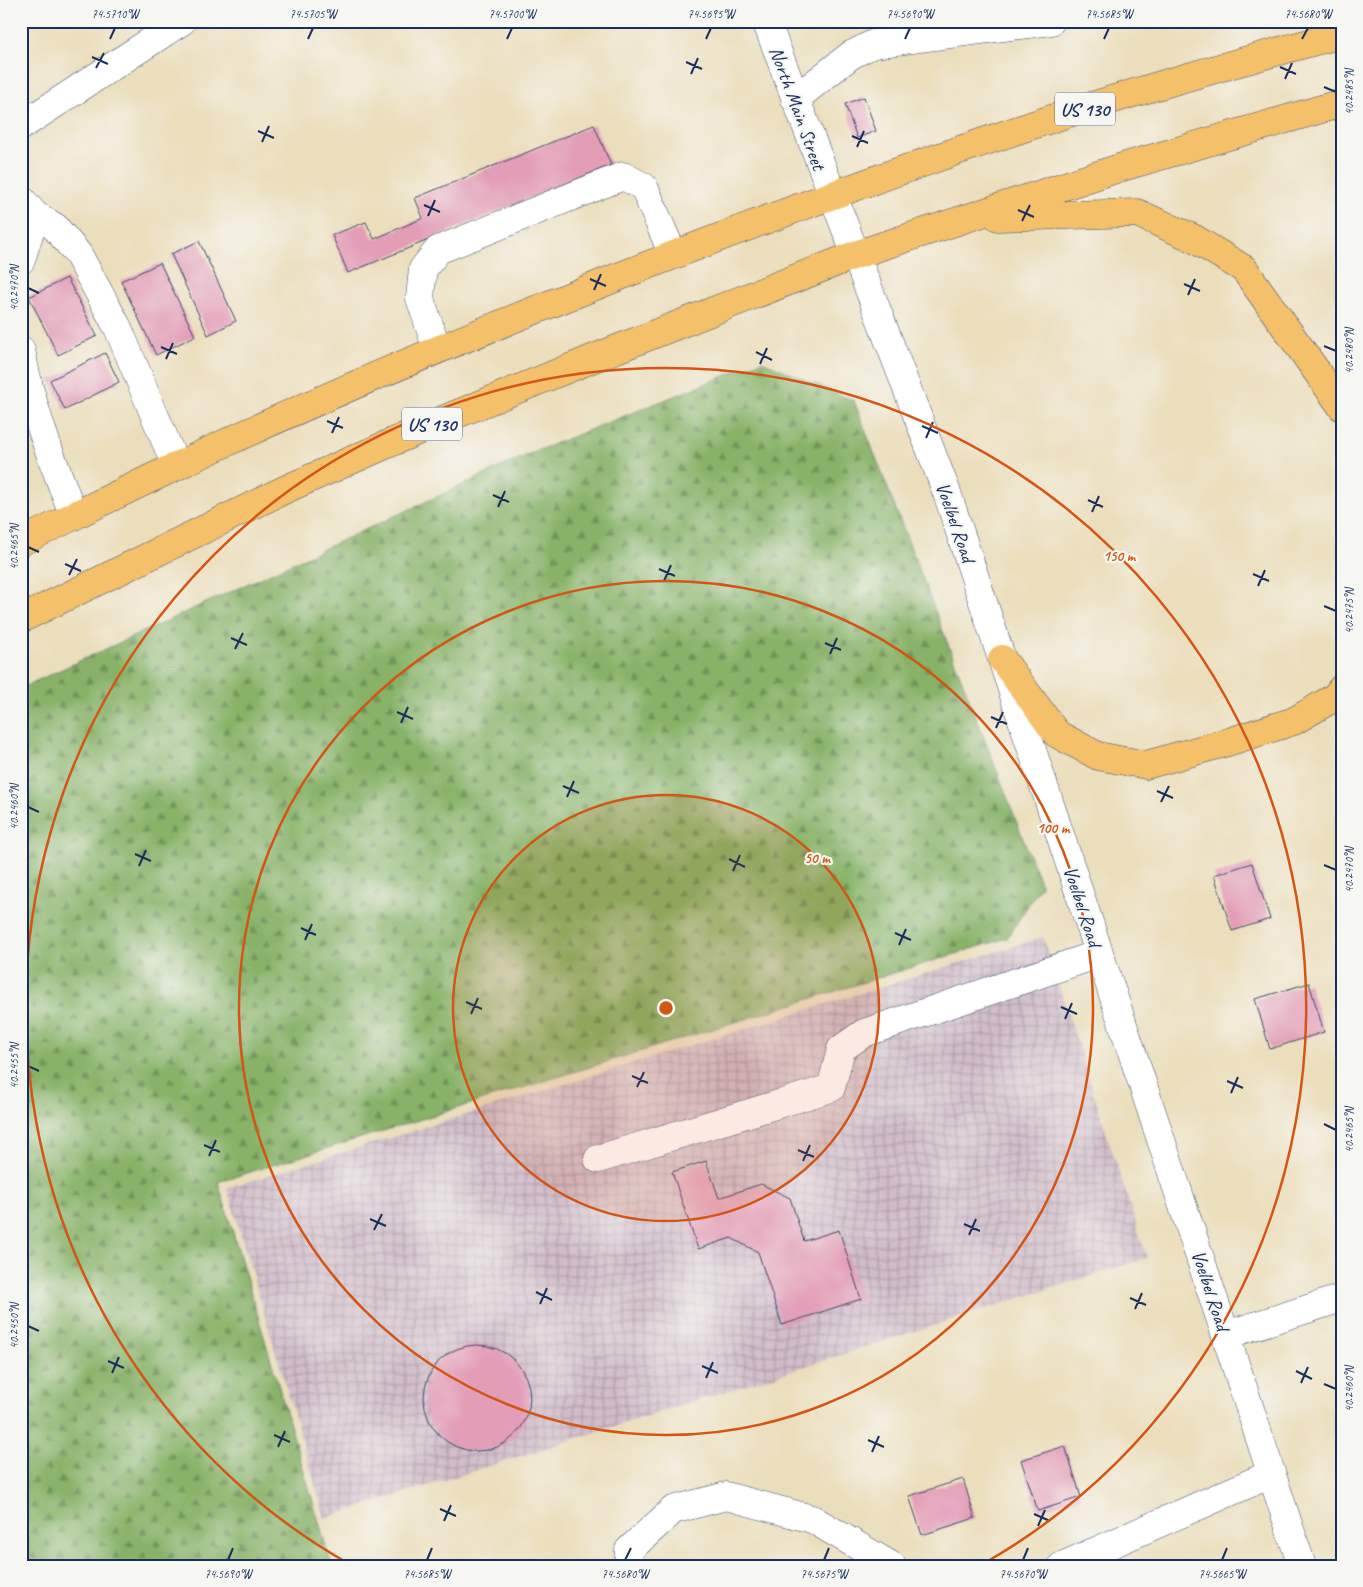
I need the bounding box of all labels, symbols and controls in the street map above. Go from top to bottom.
text: 74.5710°W [92,6,141,22]
text: 74.5705°W [290,6,339,22]
text: 74.5700°W [489,6,538,22]
text: 74.5695°W [688,6,737,22]
text: 74.5690°W [887,6,936,22]
text: 74.5685°W [1086,6,1135,22]
text: 74.5680°W [1285,6,1334,22]
street label: North Main Street [764,43,832,176]
text: 40.2485°N [1341,68,1357,115]
road number: US 130 [1055,92,1115,126]
text: 40.2470°N [6,264,22,311]
text: 40.2480°N [1341,327,1357,374]
road number: US 130 [402,408,462,440]
street label: Voelbel Road [930,479,982,568]
text: 40.2465°N [6,523,22,570]
text: 150 m [1103,547,1137,566]
text: 40.2475°N [1341,587,1357,634]
text: 40.2460°N [6,783,22,830]
text: 100 m [1037,819,1071,838]
text: 40.2470°N [1341,846,1357,893]
text: 50 m [804,849,831,868]
street label: Voelbel Road [1058,863,1108,952]
centre of rings [657,999,675,1017]
text: 40.2455°N [6,1042,22,1089]
text: 40.2465°N [1341,1106,1357,1153]
street label: Voelbel Road [1186,1247,1236,1336]
text: 40.2450°N [6,1302,22,1349]
text: 40.2460°N [1341,1365,1357,1412]
text: 74.5690°W [205,1566,254,1582]
text: 74.5685°W [404,1566,453,1582]
text: 74.5680°W [602,1566,651,1582]
text: 74.5675°W [801,1566,850,1582]
text: 74.5670°W [1000,1566,1049,1582]
text: 74.5665°W [1199,1566,1248,1582]

